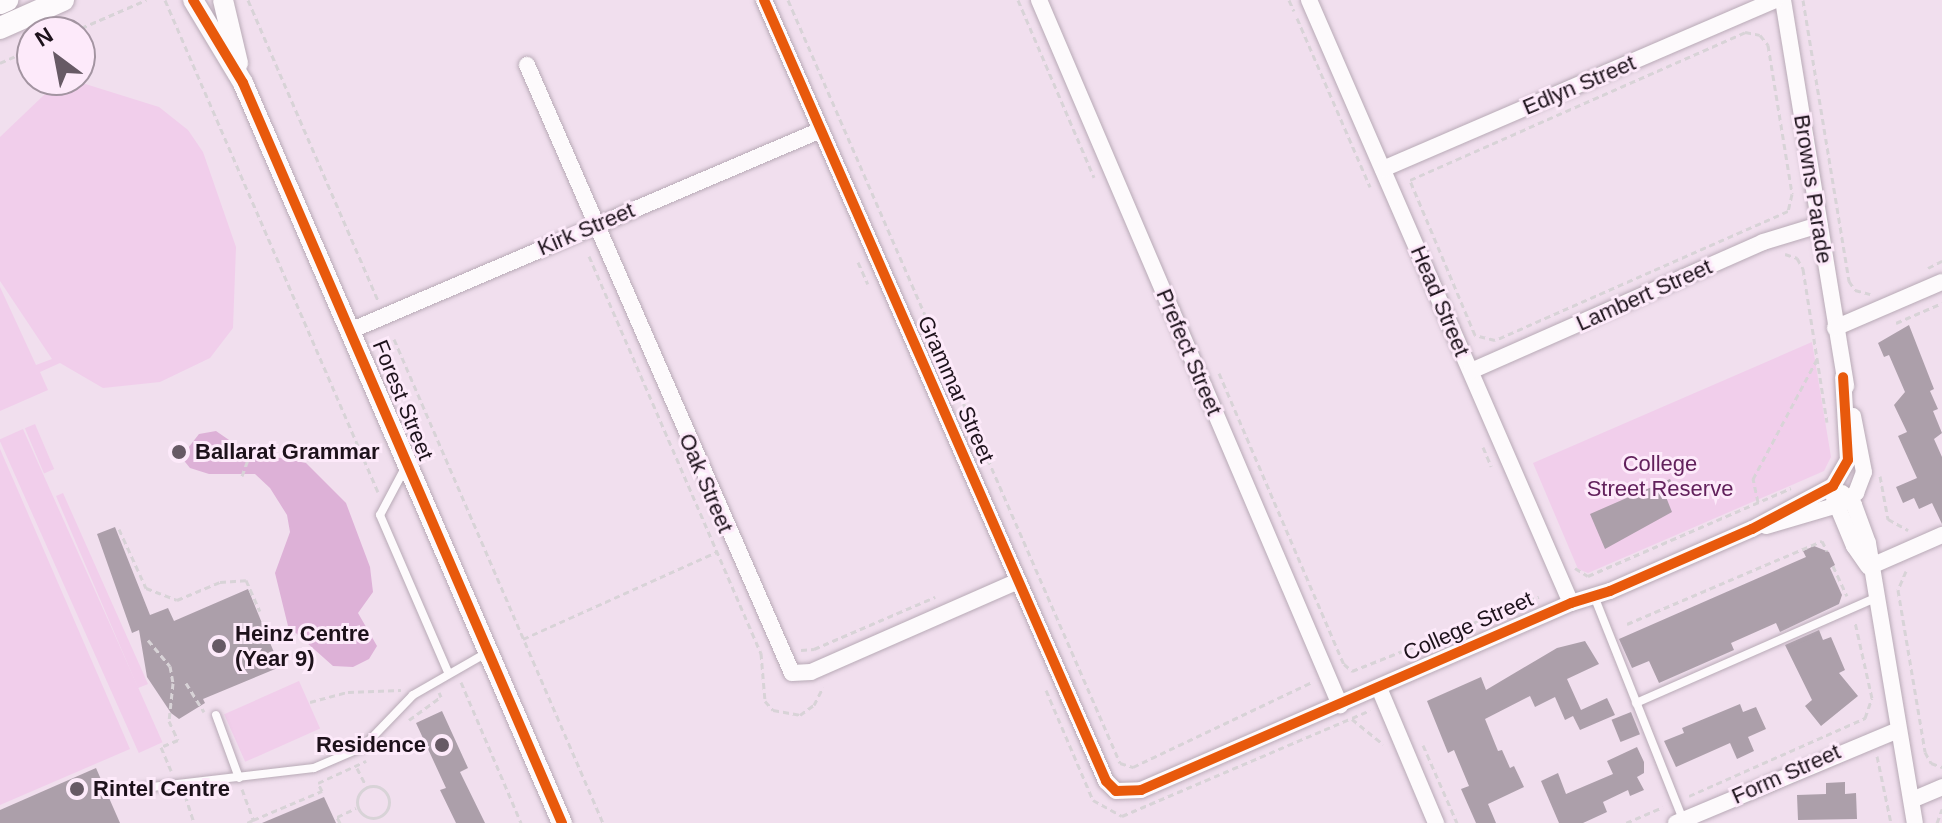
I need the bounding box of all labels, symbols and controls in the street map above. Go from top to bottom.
north arrow [16,16,96,96]
text: N [31,22,57,52]
street label: Edlyn Street [1519,49,1639,121]
street label: Browns Parade [1788,113,1838,265]
street label: Kirk Street [534,197,638,261]
street label: Head Street [1405,242,1475,360]
street label: Lambert Street [1572,253,1716,337]
street label: Prefect Street [1151,285,1227,419]
street label: Grammar Street [912,312,1000,466]
street label: Forest Street [367,336,439,464]
street label: Oak Street [673,429,739,537]
place label: Ballarat Grammar [195,439,380,465]
marker: Ballarat Grammar [170,443,188,461]
park label: College Street Reserve [1587,450,1733,502]
street label: College Street [1399,586,1537,666]
place label: Heinz Centre (Year 9) [235,620,369,672]
marker: Heinz Centre (Year 9) [210,637,228,655]
place label: Residence [316,732,426,758]
marker: Residence [433,736,451,754]
street label: Form Street [1728,738,1844,810]
place label: Rintel Centre [93,776,230,802]
marker: Rintel Centre [68,780,86,798]

